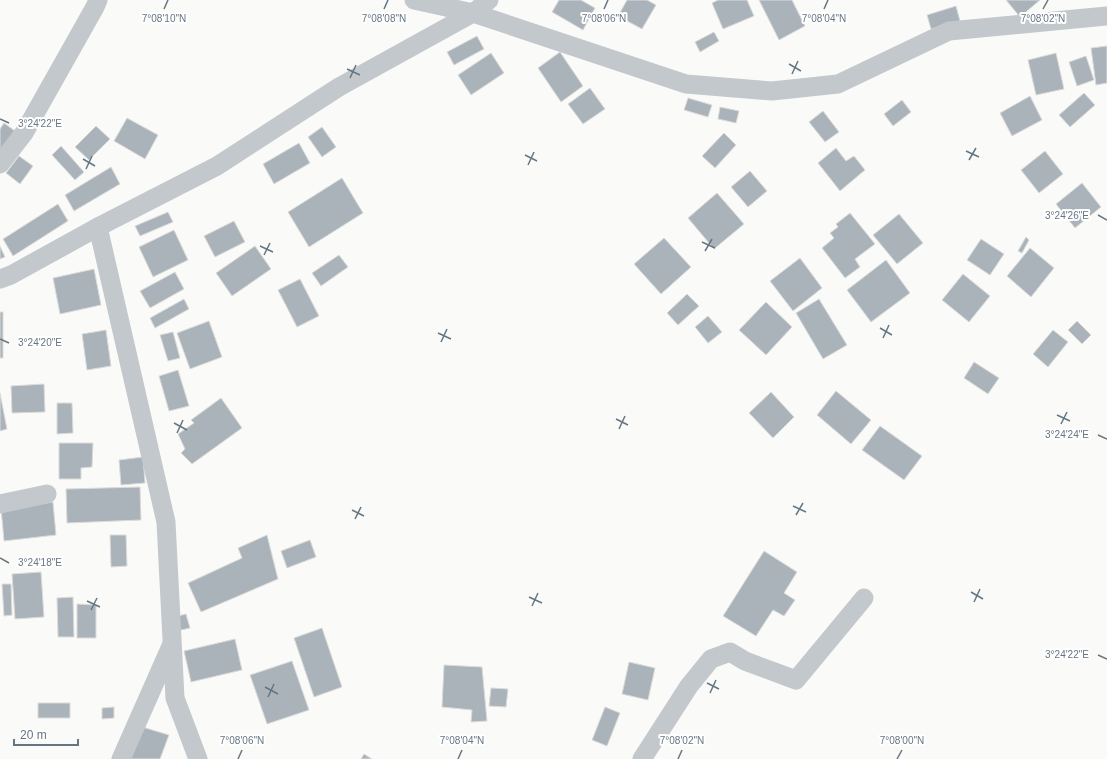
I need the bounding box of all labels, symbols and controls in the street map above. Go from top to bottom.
text: 7°08'10"N [142,13,186,24]
text: 7°08'08"N [362,13,406,24]
text: 7°08'06"N [582,13,626,24]
text: 7°08'04"N [802,13,846,24]
text: 7°08'02"N [1021,13,1065,24]
text: 3°24'22"E [18,118,62,129]
text: 3°24'26"E [1045,210,1089,221]
text: 3°24'20"E [18,337,62,348]
text: 3°24'24"E [1045,429,1089,440]
text: 3°24'18"E [18,557,62,568]
text: 3°24'22"E [1045,649,1089,660]
scale bar [14,721,78,747]
text: 20 m [20,728,47,742]
text: 7°08'06"N [220,735,264,746]
text: 7°08'04"N [440,735,484,746]
text: 7°08'02"N [660,735,704,746]
text: 7°08'00"N [880,735,924,746]

